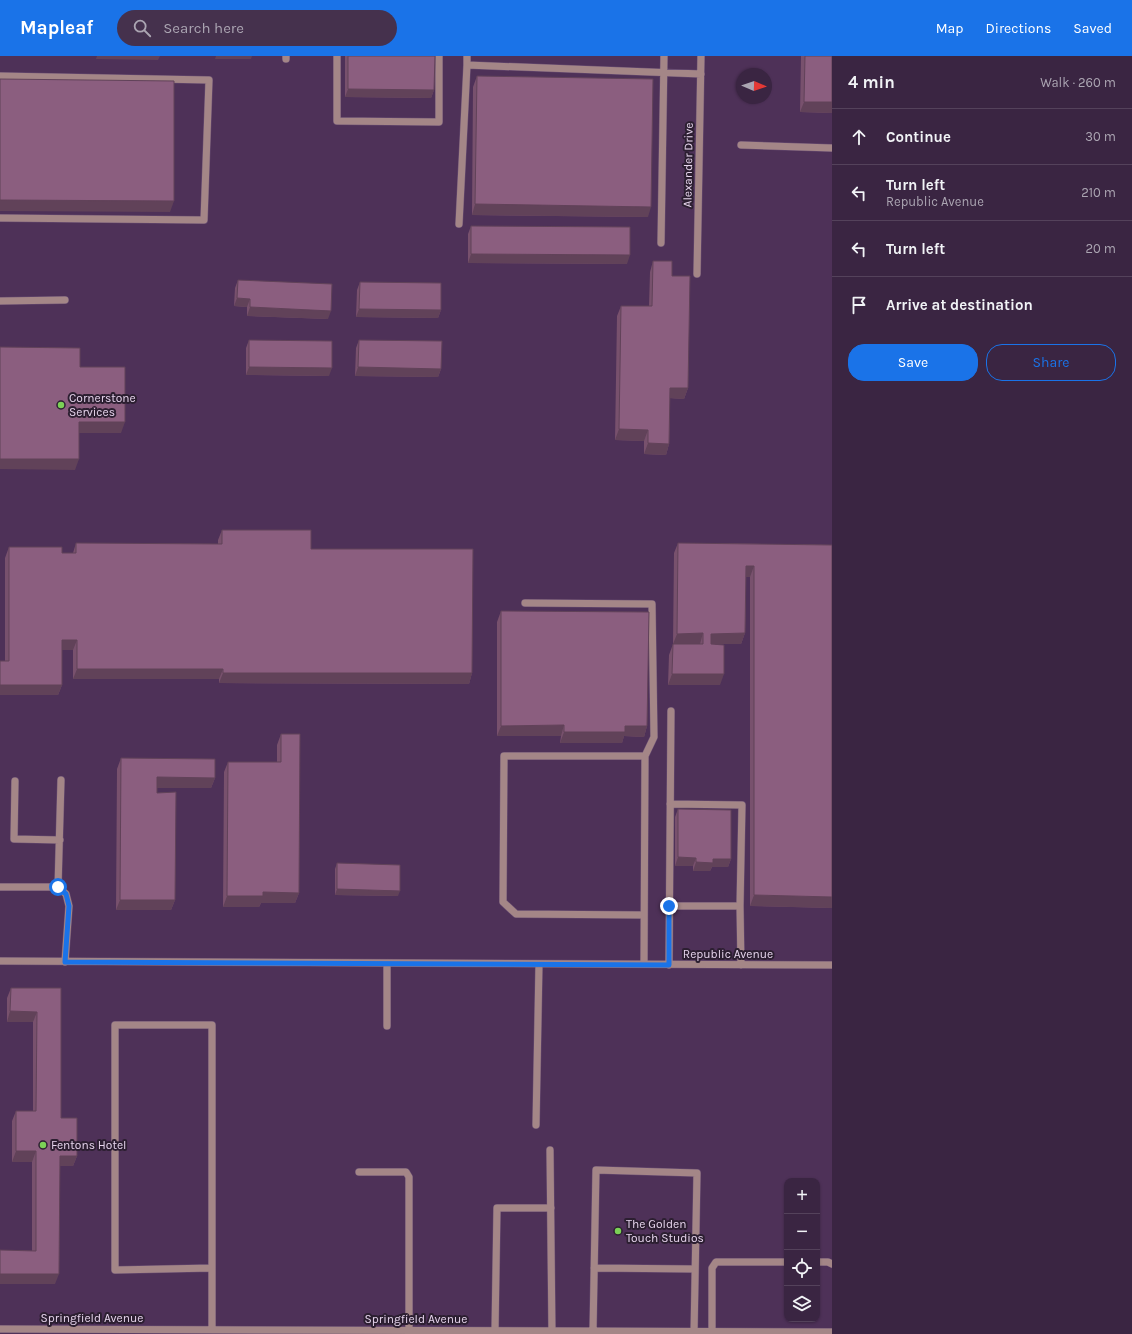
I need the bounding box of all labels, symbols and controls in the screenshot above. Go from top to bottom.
search box [117,10,397,46]
text: Mapleaf [20,17,93,39]
icon: search [131,17,153,39]
text: Search here [163,19,244,37]
text: Map [936,20,964,37]
text: Directions [986,20,1051,37]
text: Saved [1073,20,1112,37]
north arrow [736,68,772,104]
text: 4 min [848,72,895,92]
text: Walk · 260 m [1040,75,1116,90]
street label: Alexander Drive [680,122,696,208]
icon: ahead [848,126,870,148]
text: Continue [886,128,951,146]
text: 30 m [1085,129,1116,144]
text: Turn left [886,176,945,194]
icon: left [848,182,870,204]
text: 210 m [1081,185,1116,200]
text: Republic Avenue [886,194,984,209]
icon: left [848,238,870,260]
text: Turn left [886,240,945,258]
text: 20 m [1086,241,1116,256]
icon: arrive [848,294,870,316]
text: Arrive at destination [886,296,1033,314]
button: Save [848,344,978,381]
button: Share [986,344,1116,381]
place label: Cornerstone Services [69,391,136,419]
marker: Cornerstone Services [56,400,66,410]
route start [49,878,67,896]
route end [660,897,678,915]
street label: Republic Avenue [683,947,773,961]
place label: Fentons Hotel [51,1138,126,1152]
marker: Fentons Hotel [38,1140,48,1150]
map controls [784,1178,820,1322]
button: + [784,1178,820,1214]
button: − [784,1214,820,1250]
place label: The Golden Touch Studios [626,1217,704,1245]
marker: The Golden Touch Studios [613,1226,623,1236]
button: locate [784,1250,820,1286]
button: layers [784,1286,820,1322]
street label: Springfield Avenue [41,1311,143,1325]
street label: Springfield Avenue [365,1312,467,1326]

